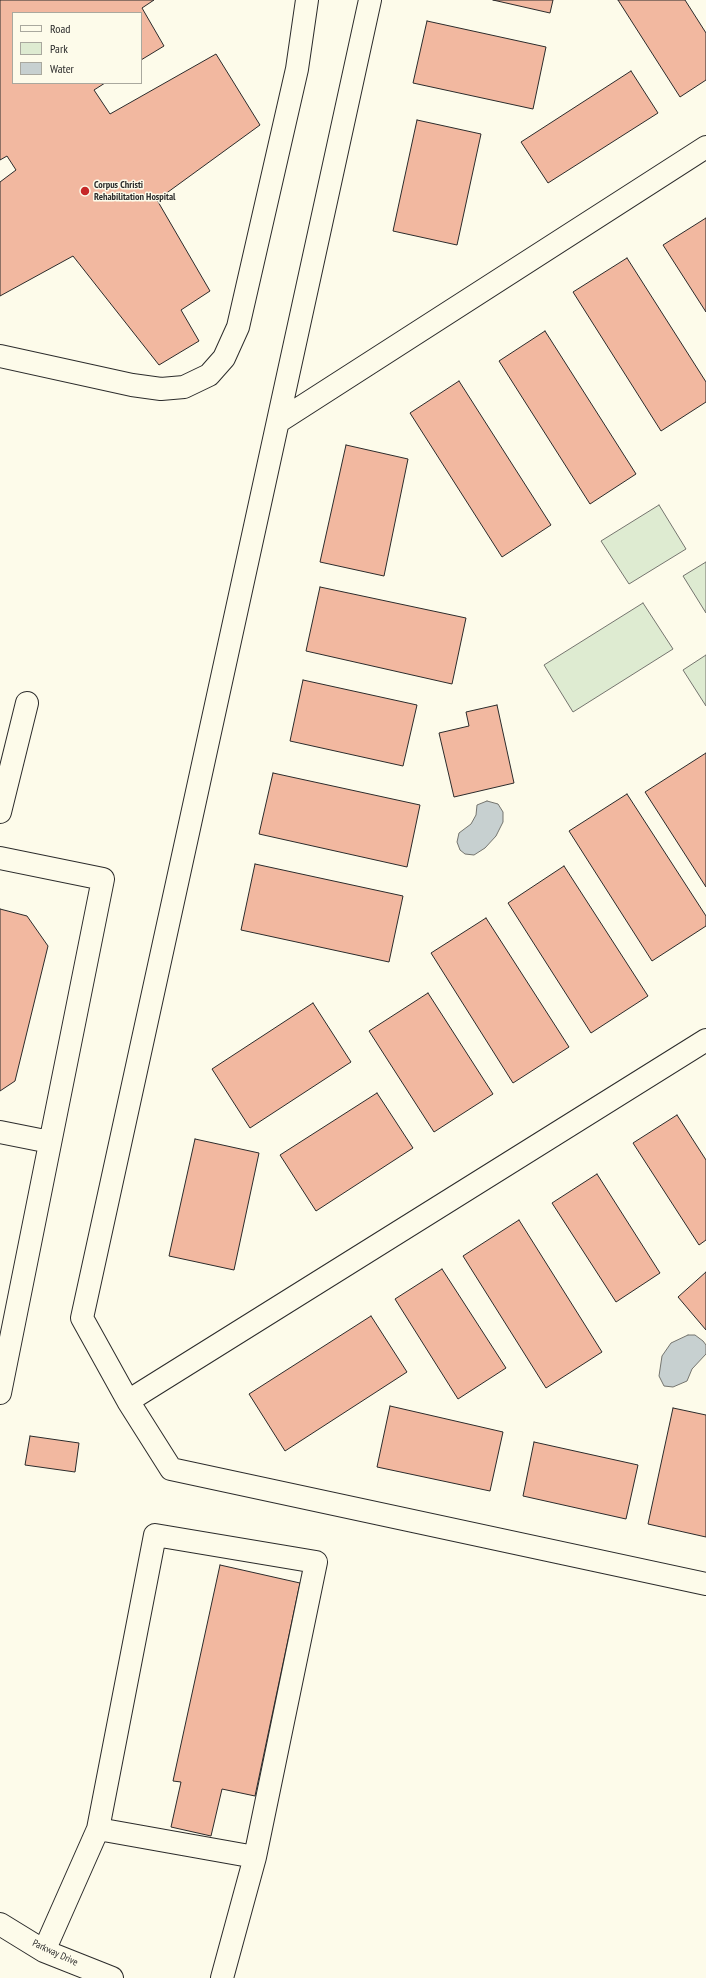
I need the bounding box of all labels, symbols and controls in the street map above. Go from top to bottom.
legend [12,12,142,84]
text: Road [50,21,70,36]
text: Park [50,41,68,56]
text: Water [50,61,74,76]
place label: Corpus Christi Rehabilitation Hospital [94,179,176,202]
marker: Corpus Christi Rehabilitation Hospital [79,185,91,197]
street label: Parkway Drive [30,1937,80,1969]

